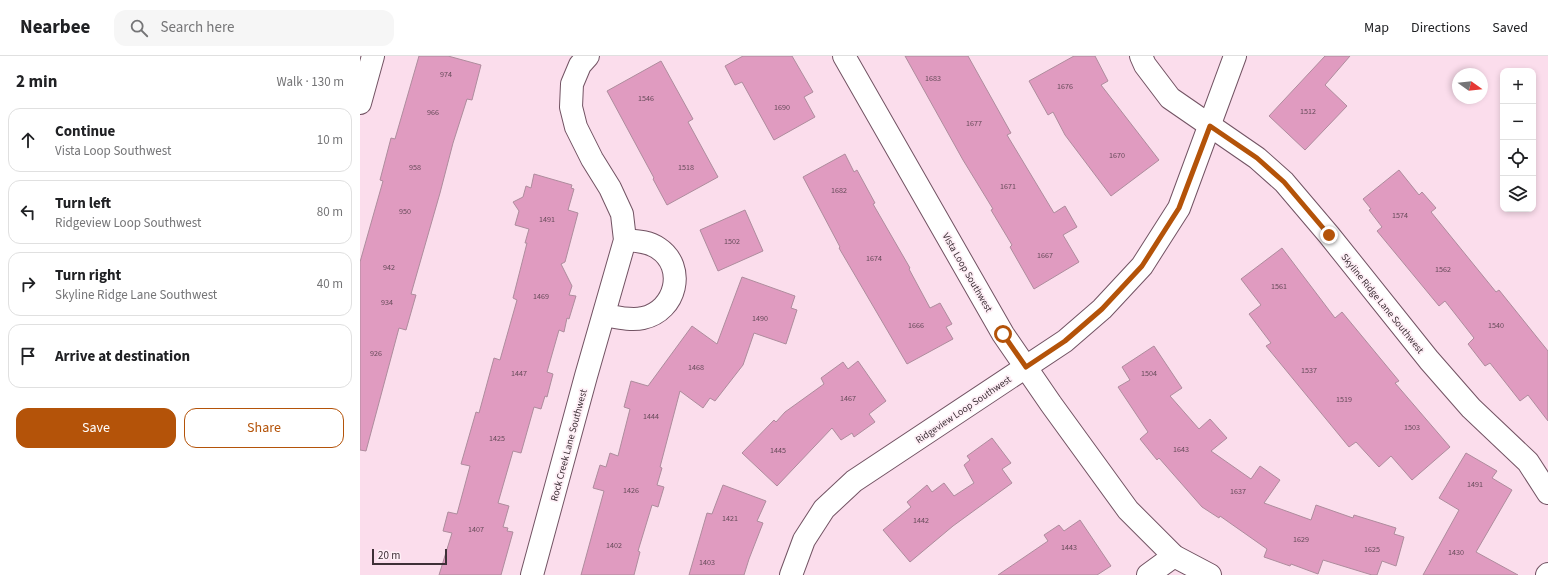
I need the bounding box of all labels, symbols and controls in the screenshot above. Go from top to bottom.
search box [114,10,394,46]
text: Nearbee [20,14,90,41]
icon: search [128,17,150,39]
text: Search here [160,17,234,38]
text: Map [1364,18,1389,38]
text: Directions [1411,18,1470,38]
text: Saved [1492,18,1528,38]
north arrow [1452,68,1488,104]
map controls [1500,68,1536,212]
button: + [1500,68,1536,104]
house number: 974 [440,69,452,80]
text: 2 min [16,70,57,94]
text: Walk · 130 m [276,73,344,91]
house number: 1683 [925,73,941,84]
house number: 1676 [1057,81,1073,92]
house number: 1546 [638,93,654,104]
house number: 1690 [774,102,790,113]
button: − [1500,104,1536,140]
house number: 1512 [1300,106,1316,117]
house number: 966 [427,107,439,118]
house number: 1677 [966,118,982,129]
text: Continue [55,121,115,142]
icon: ahead [17,129,39,151]
text: 10 m [317,131,343,149]
button: locate [1500,140,1536,176]
text: Vista Loop Southwest [55,142,171,160]
house number: 1670 [1109,150,1125,161]
house number: 958 [409,162,421,173]
house number: 1518 [678,162,694,173]
button: layers [1500,176,1536,212]
house number: 1671 [1000,181,1016,192]
house number: 1682 [831,185,847,196]
text: Turn left [55,193,111,214]
icon: left [17,201,39,223]
text: 80 m [317,203,343,221]
house number: 950 [399,206,411,217]
house number: 1574 [1392,210,1408,221]
text: Ridgeview Loop Southwest [55,214,201,232]
house number: 1491 [539,214,555,225]
route end [1320,226,1338,244]
street label: Vista Loop Southwest [939,230,996,315]
house number: 1502 [724,236,740,247]
house number: 1667 [1037,250,1053,261]
street label: Skyline Ridge Lane Southwest [1338,251,1427,357]
house number: 1674 [866,253,882,264]
house number: 942 [383,262,395,273]
house number: 1562 [1435,264,1451,275]
text: Turn right [55,265,121,286]
icon: right [17,273,39,295]
text: 40 m [317,275,343,293]
house number: 1561 [1271,281,1287,292]
text: Skyline Ridge Lane Southwest [55,286,217,304]
house number: 1469 [533,291,549,302]
house number: 934 [381,297,393,308]
house number: 1490 [752,313,768,324]
house number: 1666 [908,320,924,331]
house number: 1540 [1488,320,1504,331]
route start [994,325,1012,343]
icon: arrive [17,345,39,367]
text: Arrive at destination [55,346,190,367]
house number: 926 [370,348,382,359]
house number: 1468 [688,362,704,373]
house number: 1537 [1301,365,1317,376]
house number: 1447 [511,368,527,379]
house number: 1504 [1141,368,1157,379]
street label: Ridgeview Loop Southwest [913,372,1015,447]
street label: Rock Creek Lane Southwest [547,387,591,503]
house number: 1467 [840,393,856,404]
house number: 1519 [1336,394,1352,405]
button: Save [16,408,176,448]
button: Share [184,408,344,448]
house number: 1444 [643,411,659,422]
house number: 1503 [1404,422,1420,433]
house number: 1425 [489,433,505,444]
house number: 1643 [1173,444,1189,455]
house number: 1445 [770,445,786,456]
house number: 1491 [1467,479,1483,490]
house number: 1426 [623,485,639,496]
house number: 1637 [1230,486,1246,497]
house number: 1421 [722,513,738,524]
house number: 1442 [913,515,929,526]
house number: 1407 [468,524,484,535]
house number: 1629 [1293,534,1309,545]
house number: 1402 [606,540,622,551]
house number: 1443 [1061,542,1077,553]
house number: 1625 [1364,544,1380,555]
scale bar [372,547,447,566]
house number: 1430 [1448,547,1464,558]
text: 20 m [378,548,400,563]
house number: 1403 [699,557,715,568]

